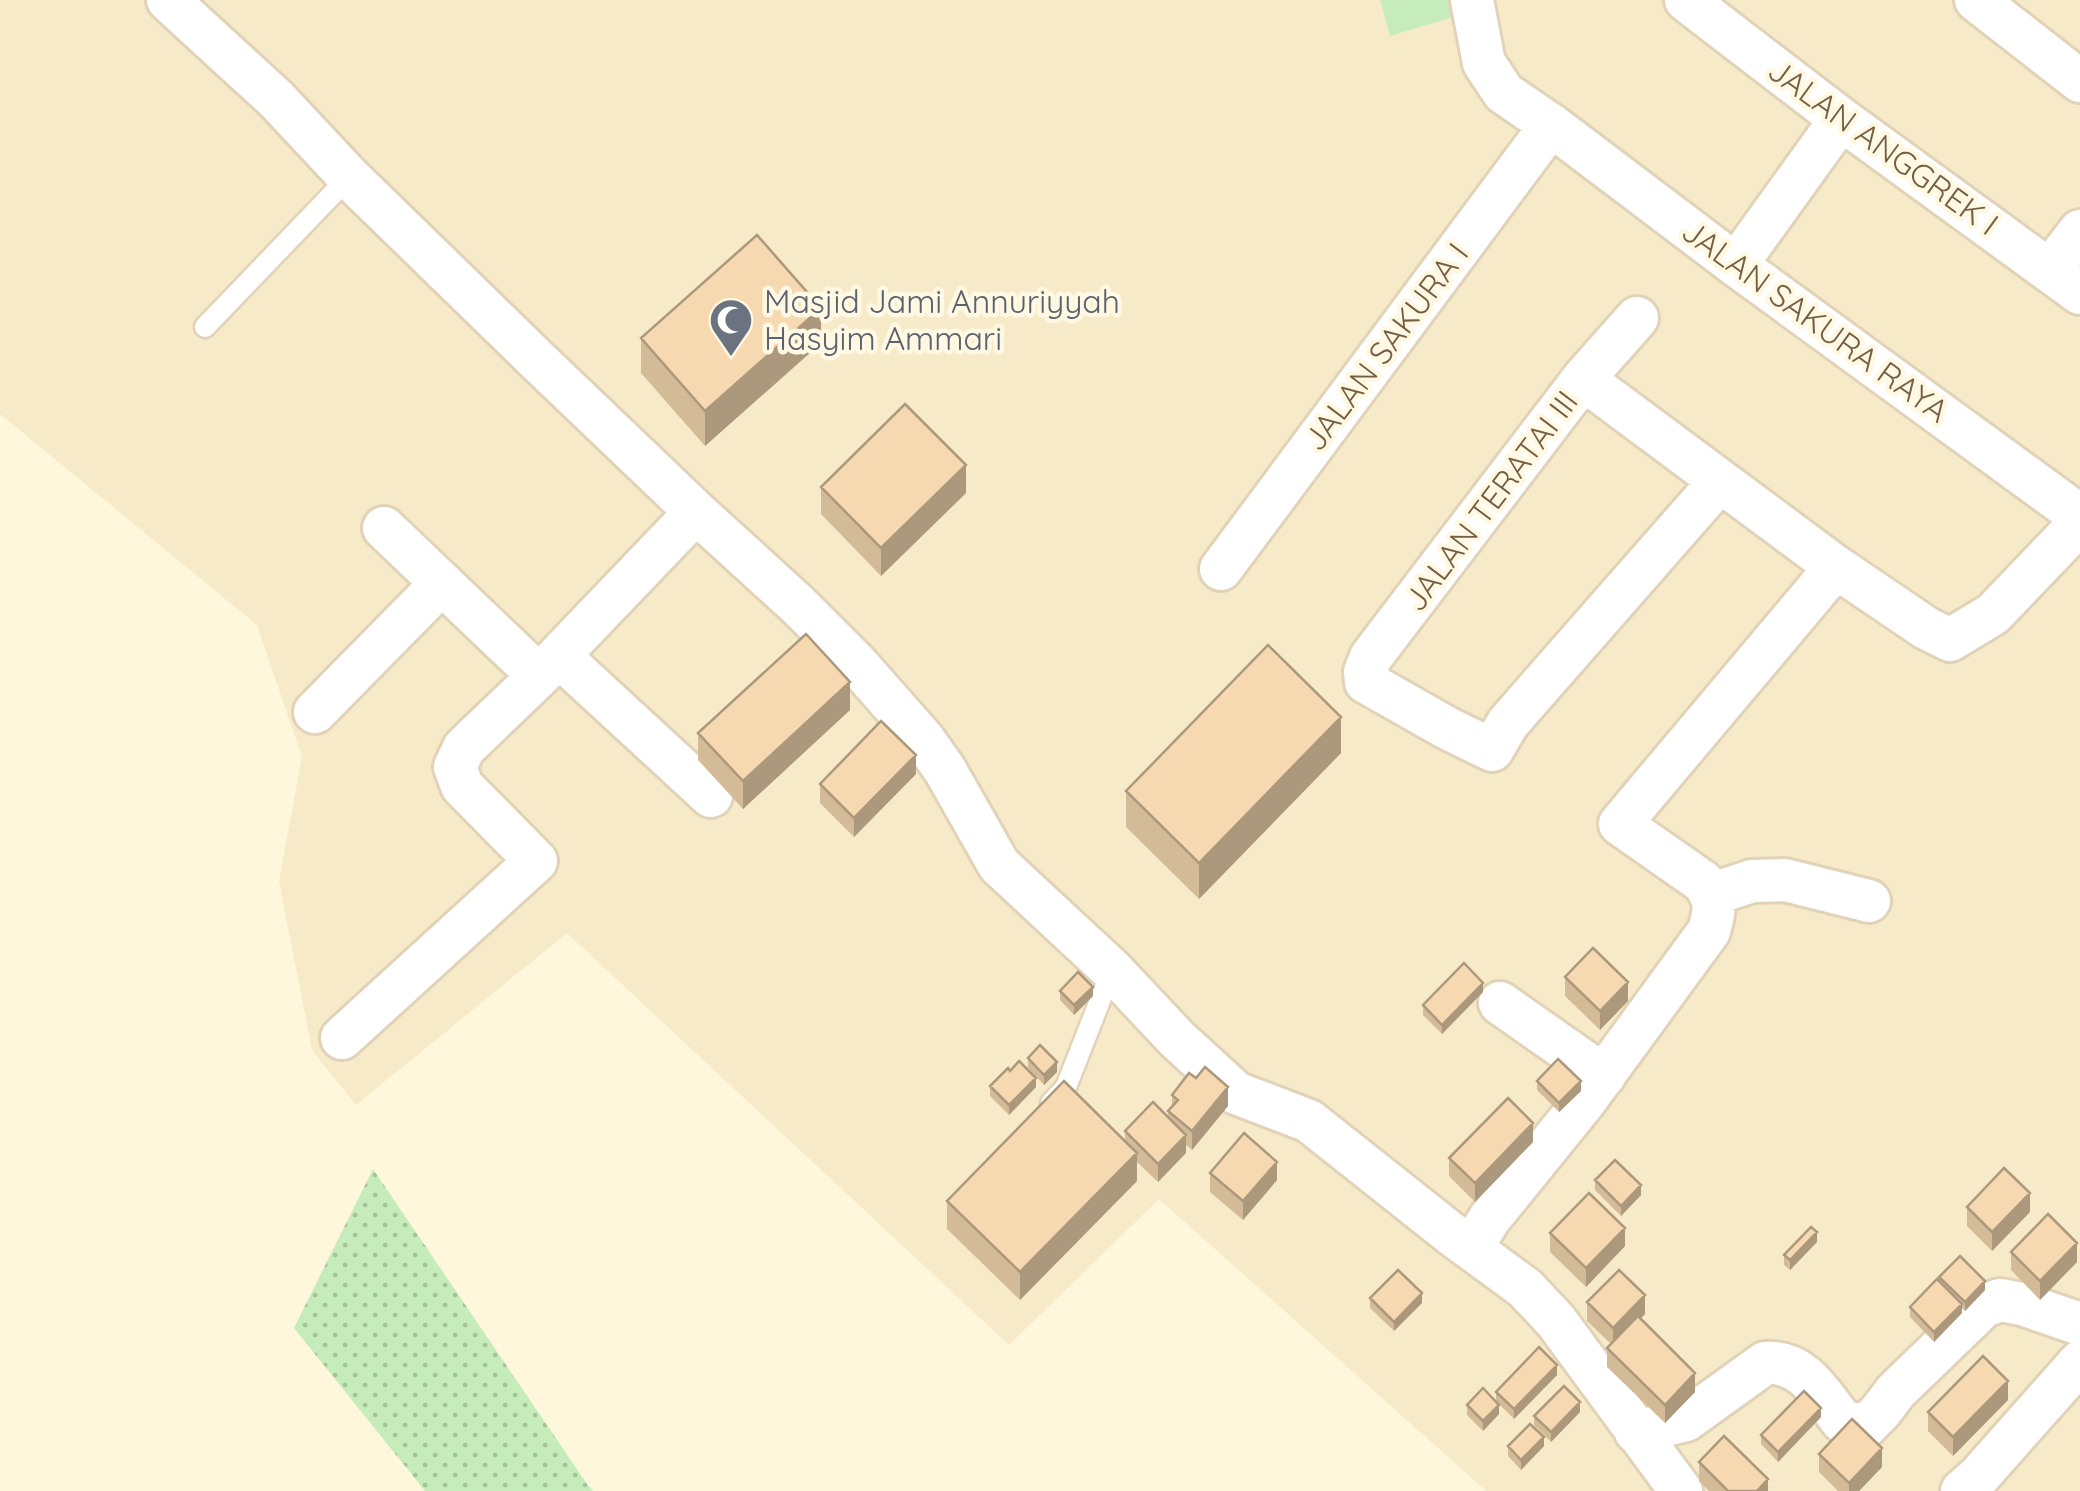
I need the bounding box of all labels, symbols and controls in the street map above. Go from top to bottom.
street label: JALAN ANGGREK I [1761,49,2006,243]
street label: JALAN SAKURA RAYA [1674,210,1957,430]
street label: JALAN SAKURA I [1294,235,1476,458]
place label: Masjid Jami Annuriyyah Hasyim Ammari [764,281,1120,358]
mosque icon: Masjid Jami Annuriyyah Hasyim Ammari [708,297,754,358]
street label: JALAN TERATAI III [1394,382,1586,618]

